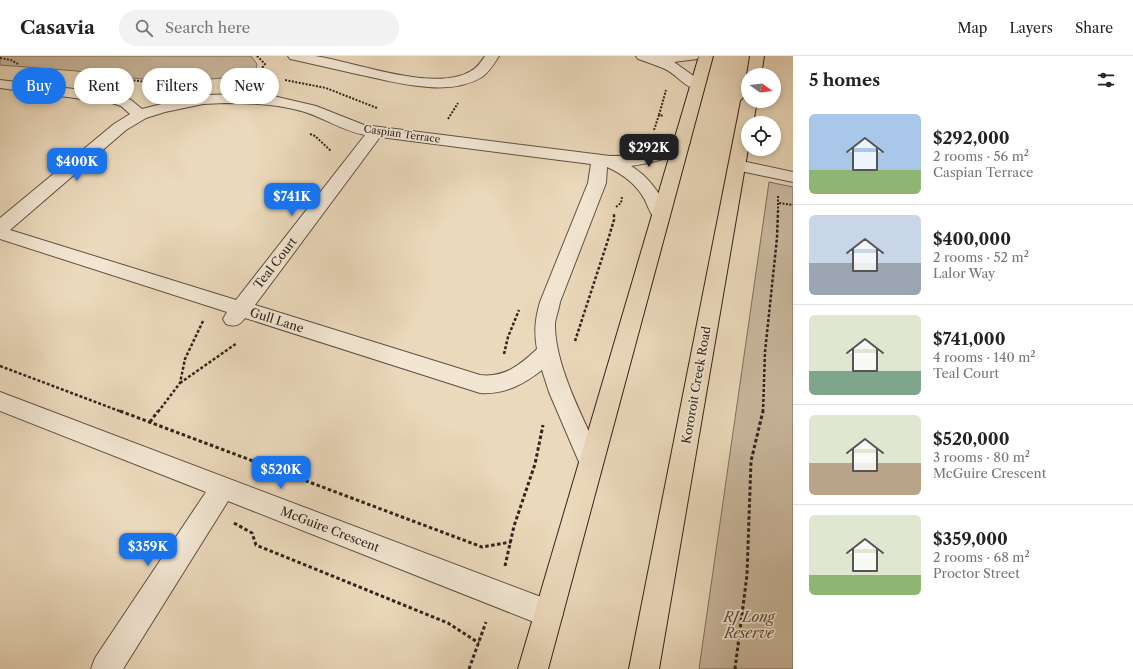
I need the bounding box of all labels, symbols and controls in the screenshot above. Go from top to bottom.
search box [119,10,399,46]
text: Casavia [20,16,95,39]
icon: search [133,17,155,39]
text: Search here [165,18,250,37]
text: Map [957,19,987,37]
text: Layers [1009,19,1053,37]
text: Share [1075,19,1113,37]
chip: Buy [12,68,66,104]
chip: Rent [74,68,134,104]
chip: Filters [142,68,212,104]
chip: New [220,68,279,104]
north arrow [741,68,781,108]
map controls [741,68,781,156]
icon: filters [1095,69,1117,91]
text: 5 homes [809,70,880,90]
button: locate [741,116,781,156]
street label: Caspian Terrace [363,122,441,146]
text: $292,000 [933,128,1010,148]
icon: home [841,130,889,178]
pin: $292K [621,134,677,168]
text: $292K [629,139,669,155]
pin: $400K [49,148,105,182]
text: 2 rooms · 56 m² [933,148,1029,164]
text: $400K [56,153,98,169]
text: Caspian Terrace [933,164,1033,180]
pin: $741K [264,183,320,217]
text: $741K [273,188,311,204]
text: $400,000 [933,229,1011,249]
icon: home [841,231,889,279]
street label: Teal Court [250,234,300,292]
text: 2 rooms · 52 m² [933,249,1029,265]
text: Lalor Way [933,265,995,281]
street label: Gull Lane [248,304,306,336]
street label: Kororoit Creek Road [678,324,714,445]
text: $741,000 [933,329,1005,349]
icon: home [841,331,889,379]
text: 4 rooms · 140 m² [933,349,1036,365]
text: Teal Court [933,365,999,381]
text: $520,000 [933,429,1010,449]
icon: home [841,431,889,479]
text: 3 rooms · 80 m² [933,449,1030,465]
pin: $520K [253,456,309,490]
text: $520K [261,461,301,477]
text: McGuire Crescent [933,465,1046,481]
street label: McGuire Crescent [279,503,382,555]
text: $359,000 [933,529,1008,549]
icon: home [841,531,889,579]
pin: $359K [120,533,176,567]
text: $359K [128,538,168,554]
text: 2 rooms · 68 m² [933,549,1030,565]
text: Proctor Street [933,565,1020,581]
park label: RJ Long Reserve [723,608,776,642]

